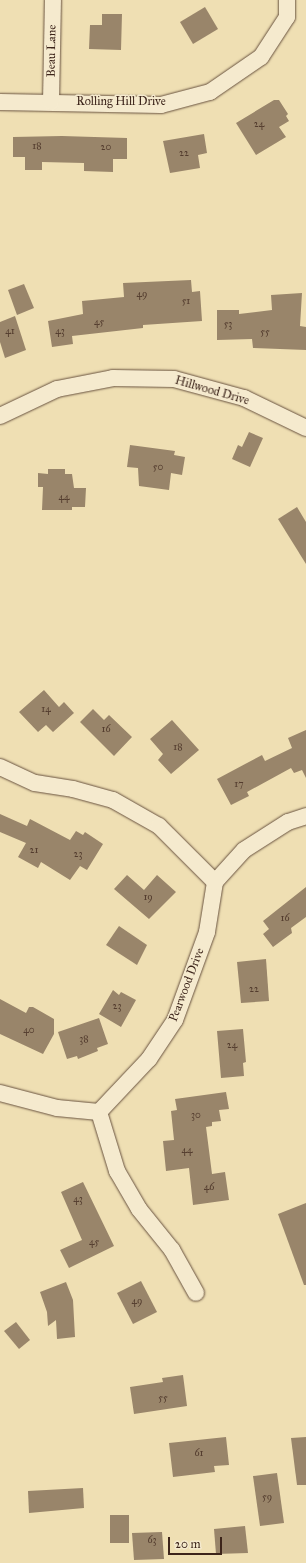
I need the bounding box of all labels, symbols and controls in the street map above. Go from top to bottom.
street label: Beau Lane [44,25,60,77]
street label: Rolling Hill Drive [76,95,166,109]
house number: 24 [254,119,264,131]
house number: 18 [32,141,42,153]
house number: 20 [101,142,111,154]
house number: 22 [179,148,189,160]
house number: 49 [137,289,147,301]
house number: 51 [182,296,190,308]
house number: 45 [94,317,104,329]
house number: 53 [224,319,232,331]
house number: 41 [5,326,15,338]
house number: 43 [55,326,65,338]
house number: 55 [260,327,270,339]
street label: Hillwood Drive [173,374,251,408]
house number: 50 [153,462,163,474]
house number: 44 [58,492,70,504]
house number: 14 [41,704,51,716]
house number: 16 [101,724,111,736]
house number: 18 [173,742,183,754]
house number: 17 [234,779,244,791]
house number: 21 [30,845,38,857]
house number: 23 [74,849,82,861]
house number: 19 [143,892,153,904]
house number: 16 [280,913,290,925]
street label: Pearwood Drive [166,946,208,1024]
house number: 22 [249,984,259,996]
house number: 23 [113,1001,121,1013]
house number: 40 [23,1025,35,1037]
house number: 38 [79,1034,89,1046]
house number: 24 [227,1040,237,1052]
house number: 30 [191,1110,201,1122]
house number: 44 [181,1145,193,1157]
house number: 46 [204,1182,214,1194]
house number: 43 [73,1194,83,1206]
house number: 45 [89,1237,99,1249]
house number: 49 [132,1296,142,1308]
house number: 55 [158,1393,168,1405]
house number: 61 [194,1448,204,1460]
house number: 59 [262,1492,272,1504]
scale bar [170,1529,224,1555]
house number: 63 [147,1535,157,1547]
text: 20 m [175,1537,201,1551]

